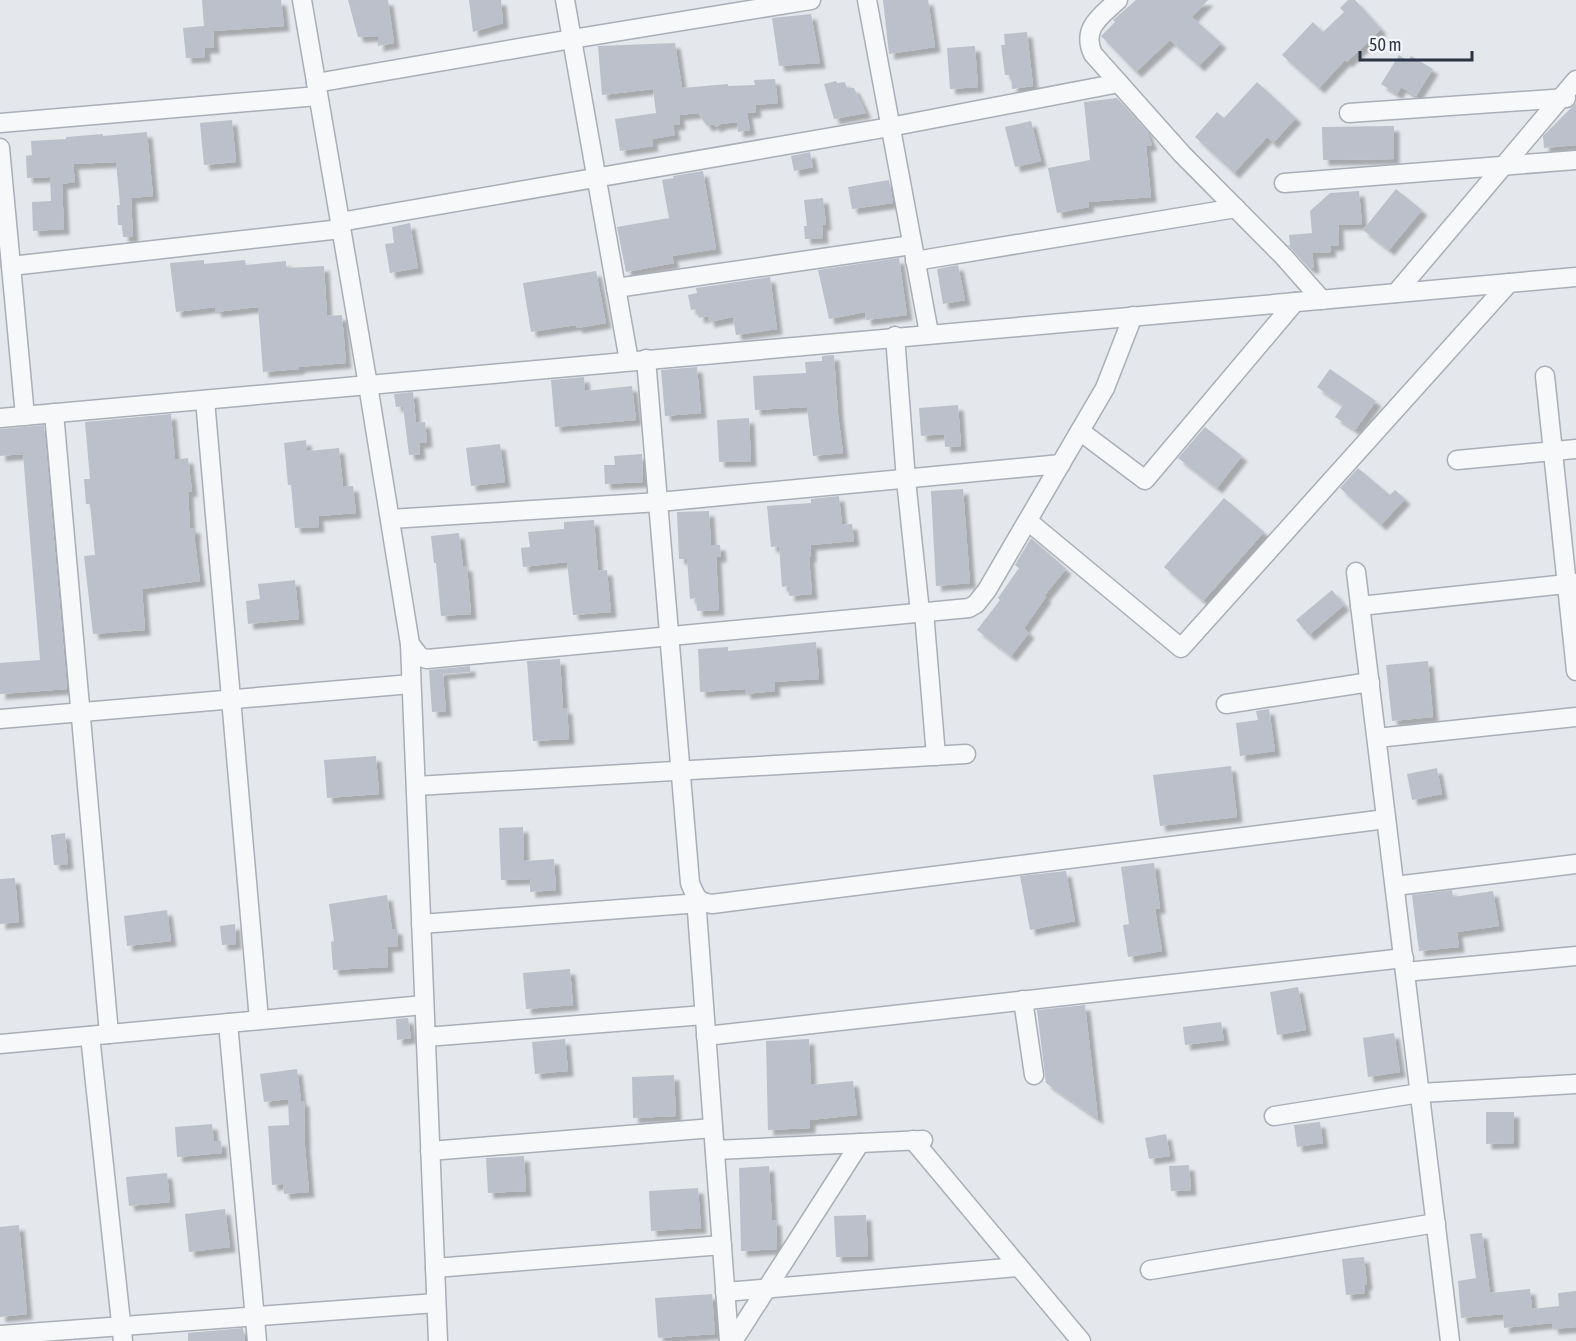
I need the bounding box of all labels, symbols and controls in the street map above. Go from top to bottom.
scale bar [1360,24,1472,62]
text: 50 m [1369,34,1401,55]

